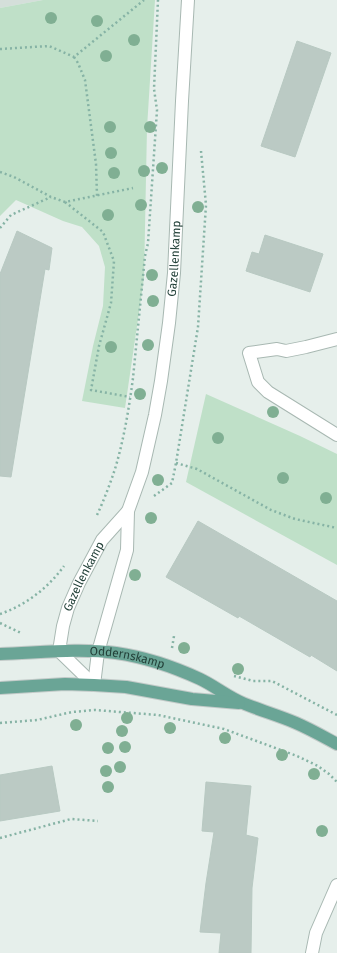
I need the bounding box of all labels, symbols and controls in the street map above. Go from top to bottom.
street label: Gazellenkamp [165,220,183,297]
street label: Gazellenkamp [60,539,107,614]
street label: Oddernskamp [89,644,167,672]

